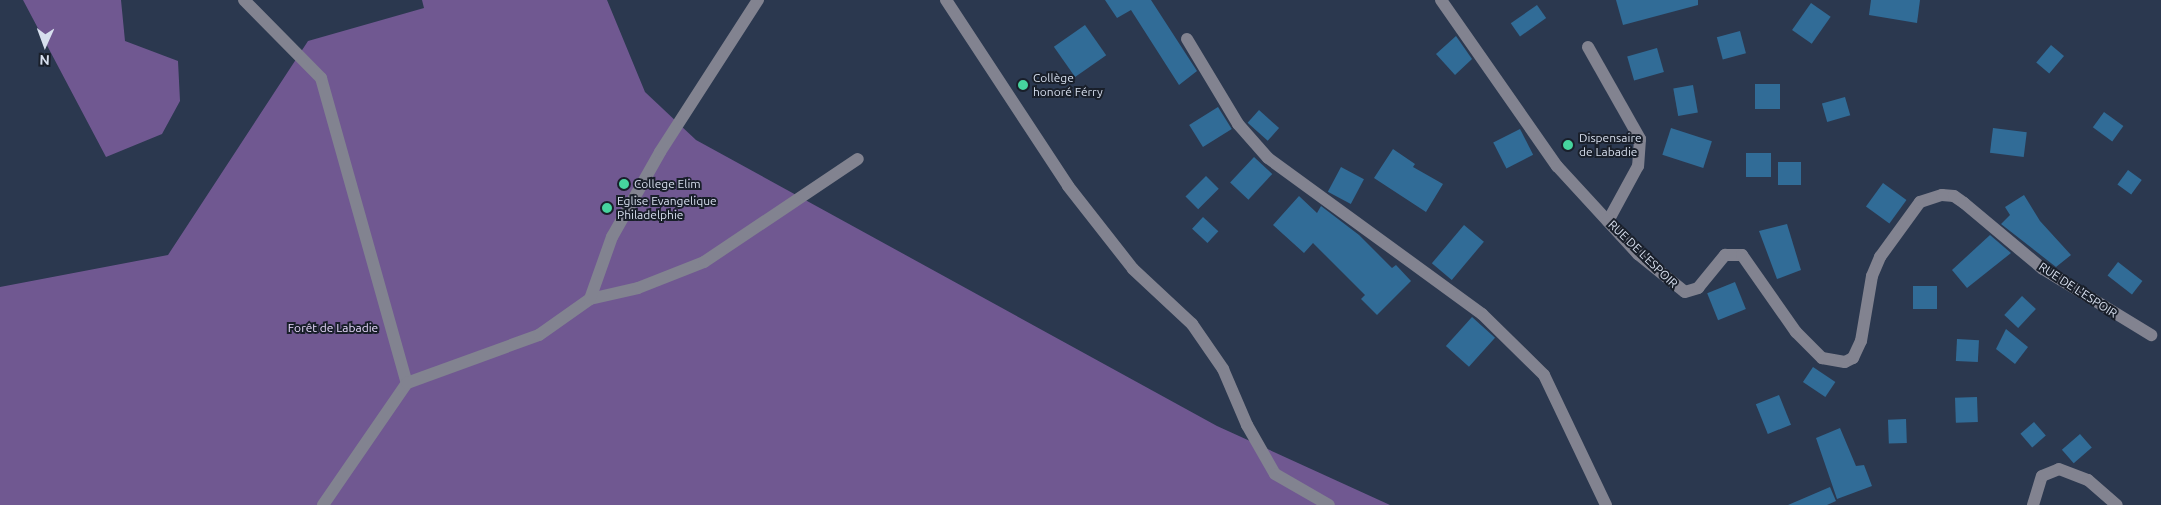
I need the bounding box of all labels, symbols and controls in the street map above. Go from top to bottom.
north arrow [20,20,70,70]
text: N [39,52,50,68]
place label: Collège honoré Férry [1033,71,1103,99]
marker: Collège honoré Férry [1017,79,1029,91]
place label: Dispensaire de Labadie [1579,131,1642,159]
marker: Dispensaire de Labadie [1561,138,1575,152]
place label: College Elim [634,177,701,191]
marker: College Elim [618,178,630,190]
place label: Eglise Evangelique Philadelphie [617,194,717,222]
marker: Eglise Evangelique Philadelphie [601,202,613,214]
street label: RUE DE L'ESPOIR [1605,217,1681,291]
street label: RUE DE L'ESPOIR [2036,259,2120,321]
park label: Forêt de Labadie [288,321,378,335]

